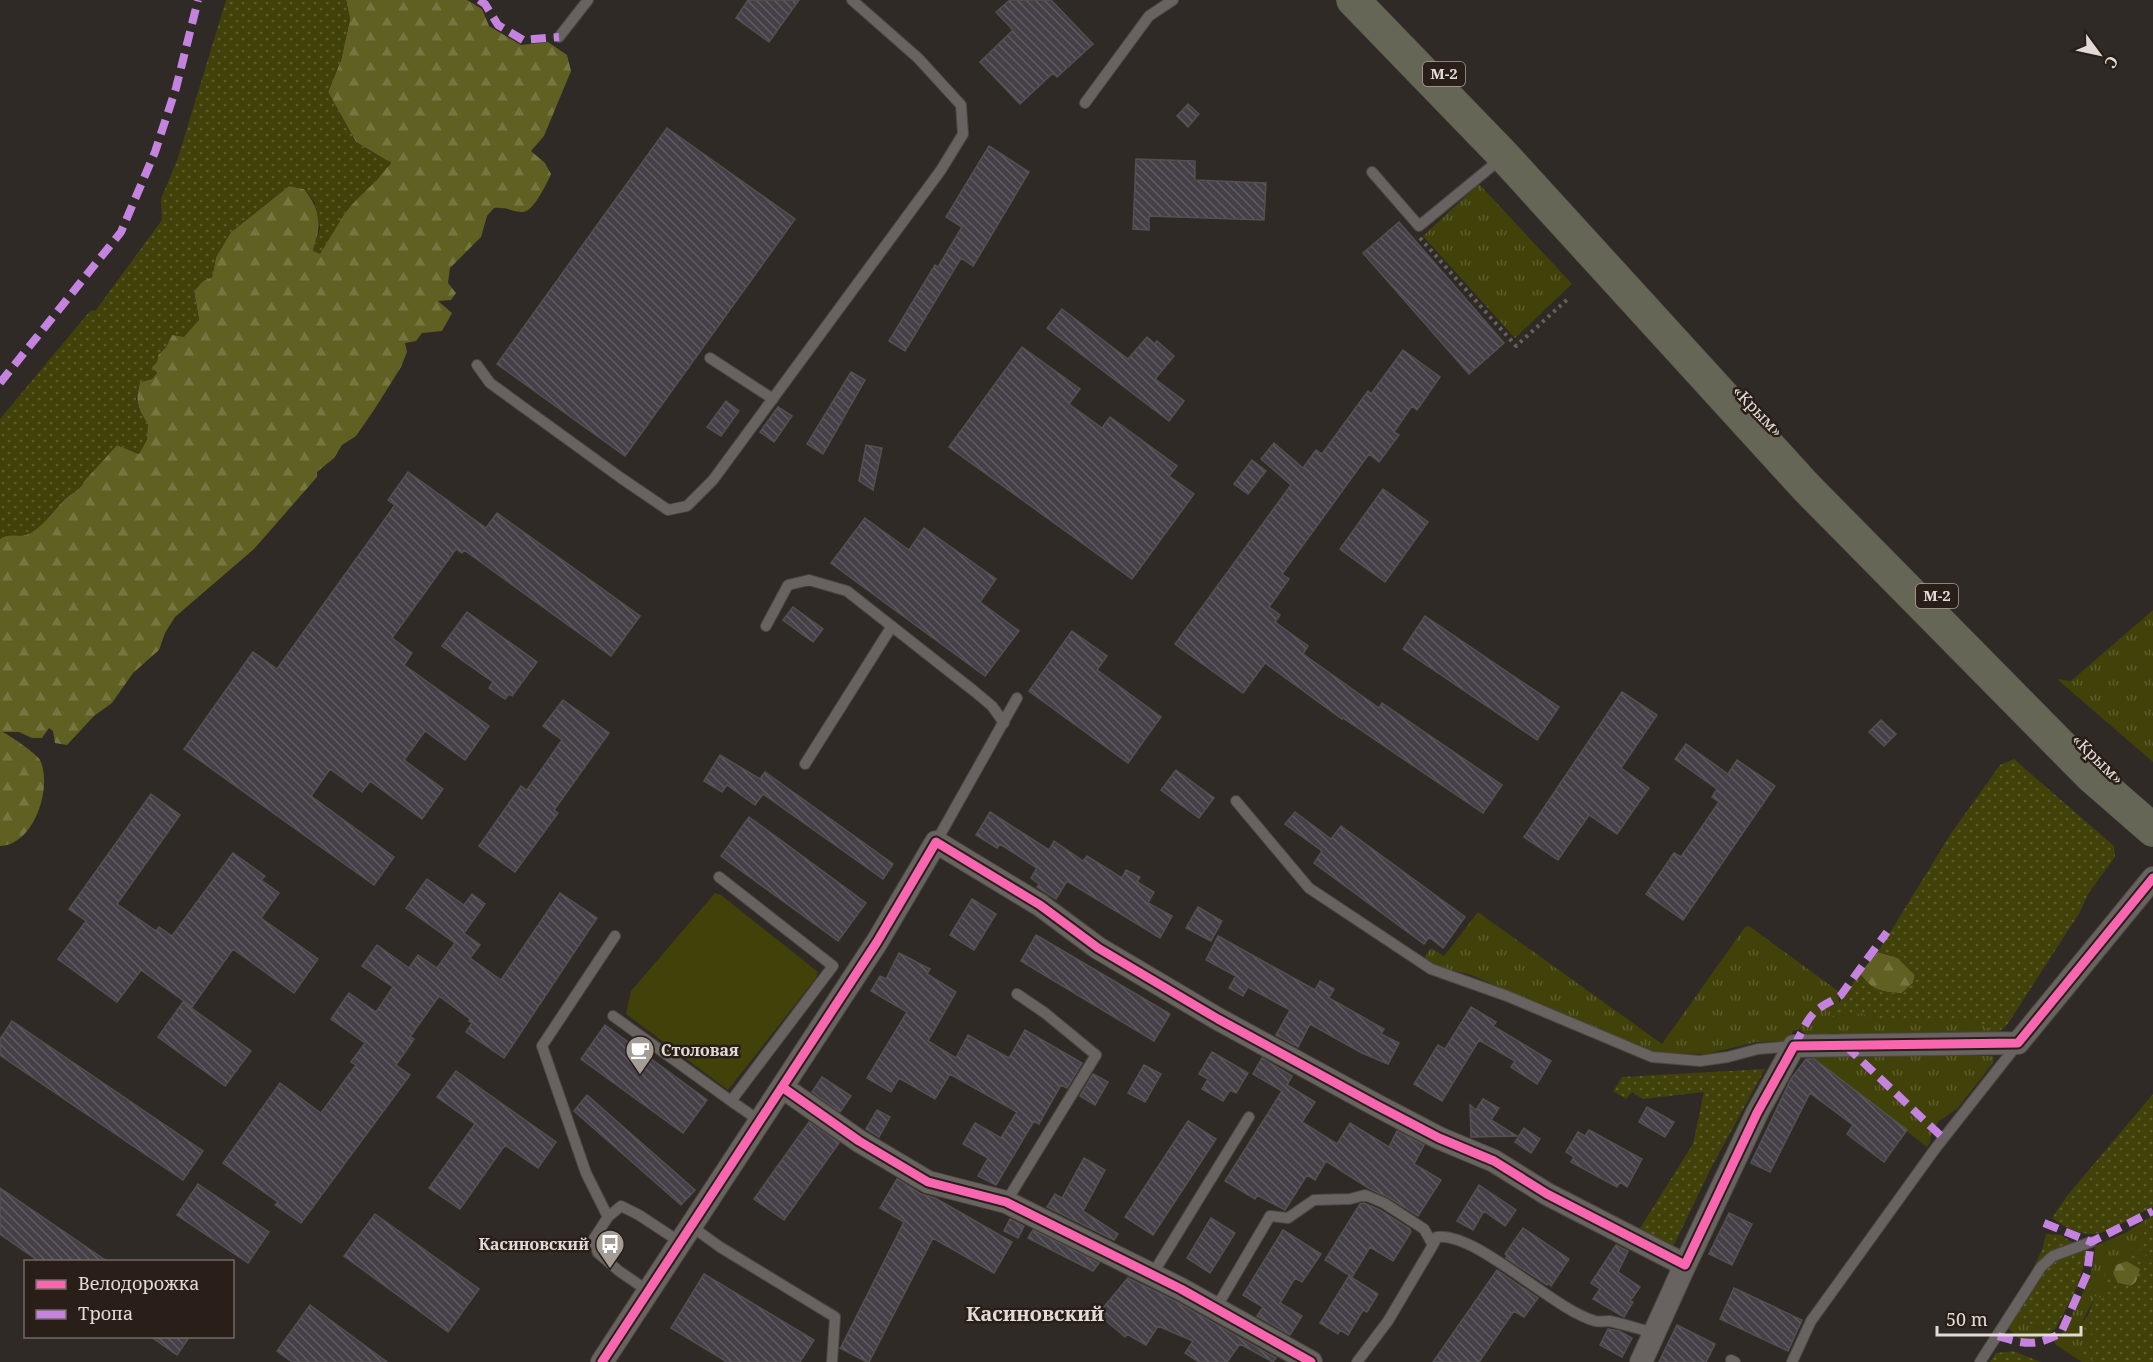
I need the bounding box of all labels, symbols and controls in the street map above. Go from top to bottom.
north arrow [2069,24,2129,84]
text: С [2099,52,2124,73]
road number: М-2 [1423,62,1465,86]
street label: «Крым» [1728,380,1788,442]
road number: М-2 [1916,584,1958,608]
street label: «Крым» [2067,729,2129,789]
cafe icon: Столовая [624,1034,656,1076]
place label: Столовая [661,1039,739,1061]
bus stop icon: Касиновский [594,1228,626,1270]
place label: Касиновский [478,1233,589,1255]
legend [24,1260,234,1338]
text: Велодорожка [78,1271,200,1295]
scale bar [1937,1299,2081,1337]
district label: Касиновский [966,1300,1105,1327]
text: Тропа [78,1301,133,1325]
text: 50 m [1946,1307,1988,1331]

